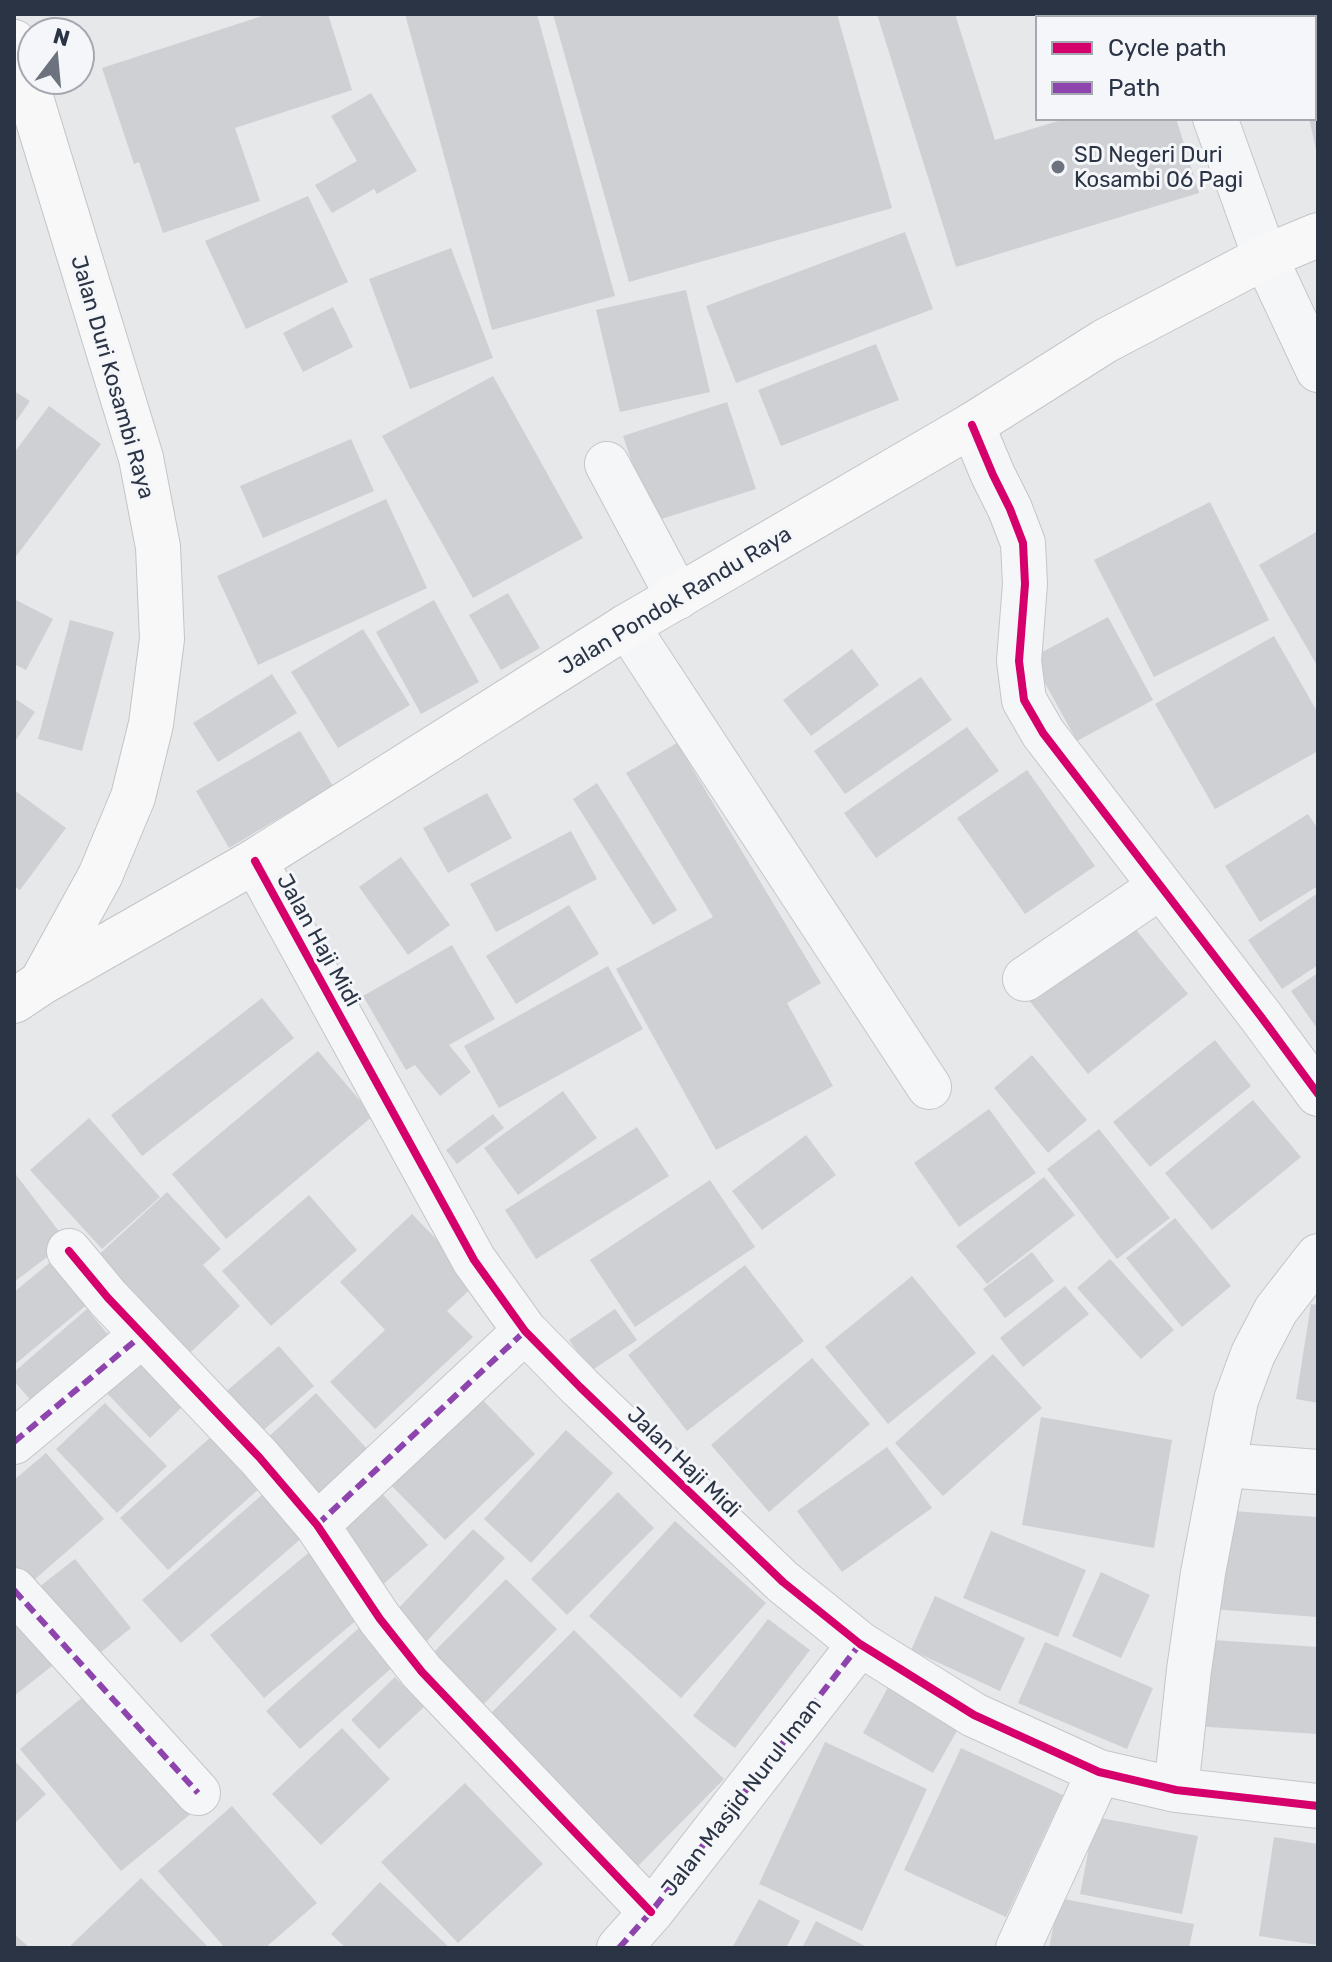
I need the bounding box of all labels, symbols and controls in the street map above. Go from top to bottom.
north arrow [16,16,96,96]
legend [1036,16,1316,120]
text: N [50,22,73,52]
text: Cycle path [1108,34,1227,62]
text: Path [1108,74,1160,102]
place label: SD Negeri Duri Kosambi 06 Pagi [1074,141,1243,193]
marker: SD Negeri Duri Kosambi 06 Pagi [1049,158,1067,176]
street label: Jalan Duri Kosambi Raya [65,252,161,502]
street label: Jalan Pondok Randu Raya [554,520,796,680]
street label: Jalan Haji Midi [271,869,367,1011]
street label: Jalan Haji Midi [621,1401,747,1523]
street label: Jalan Masjid Nurul Iman [655,1692,827,1902]

